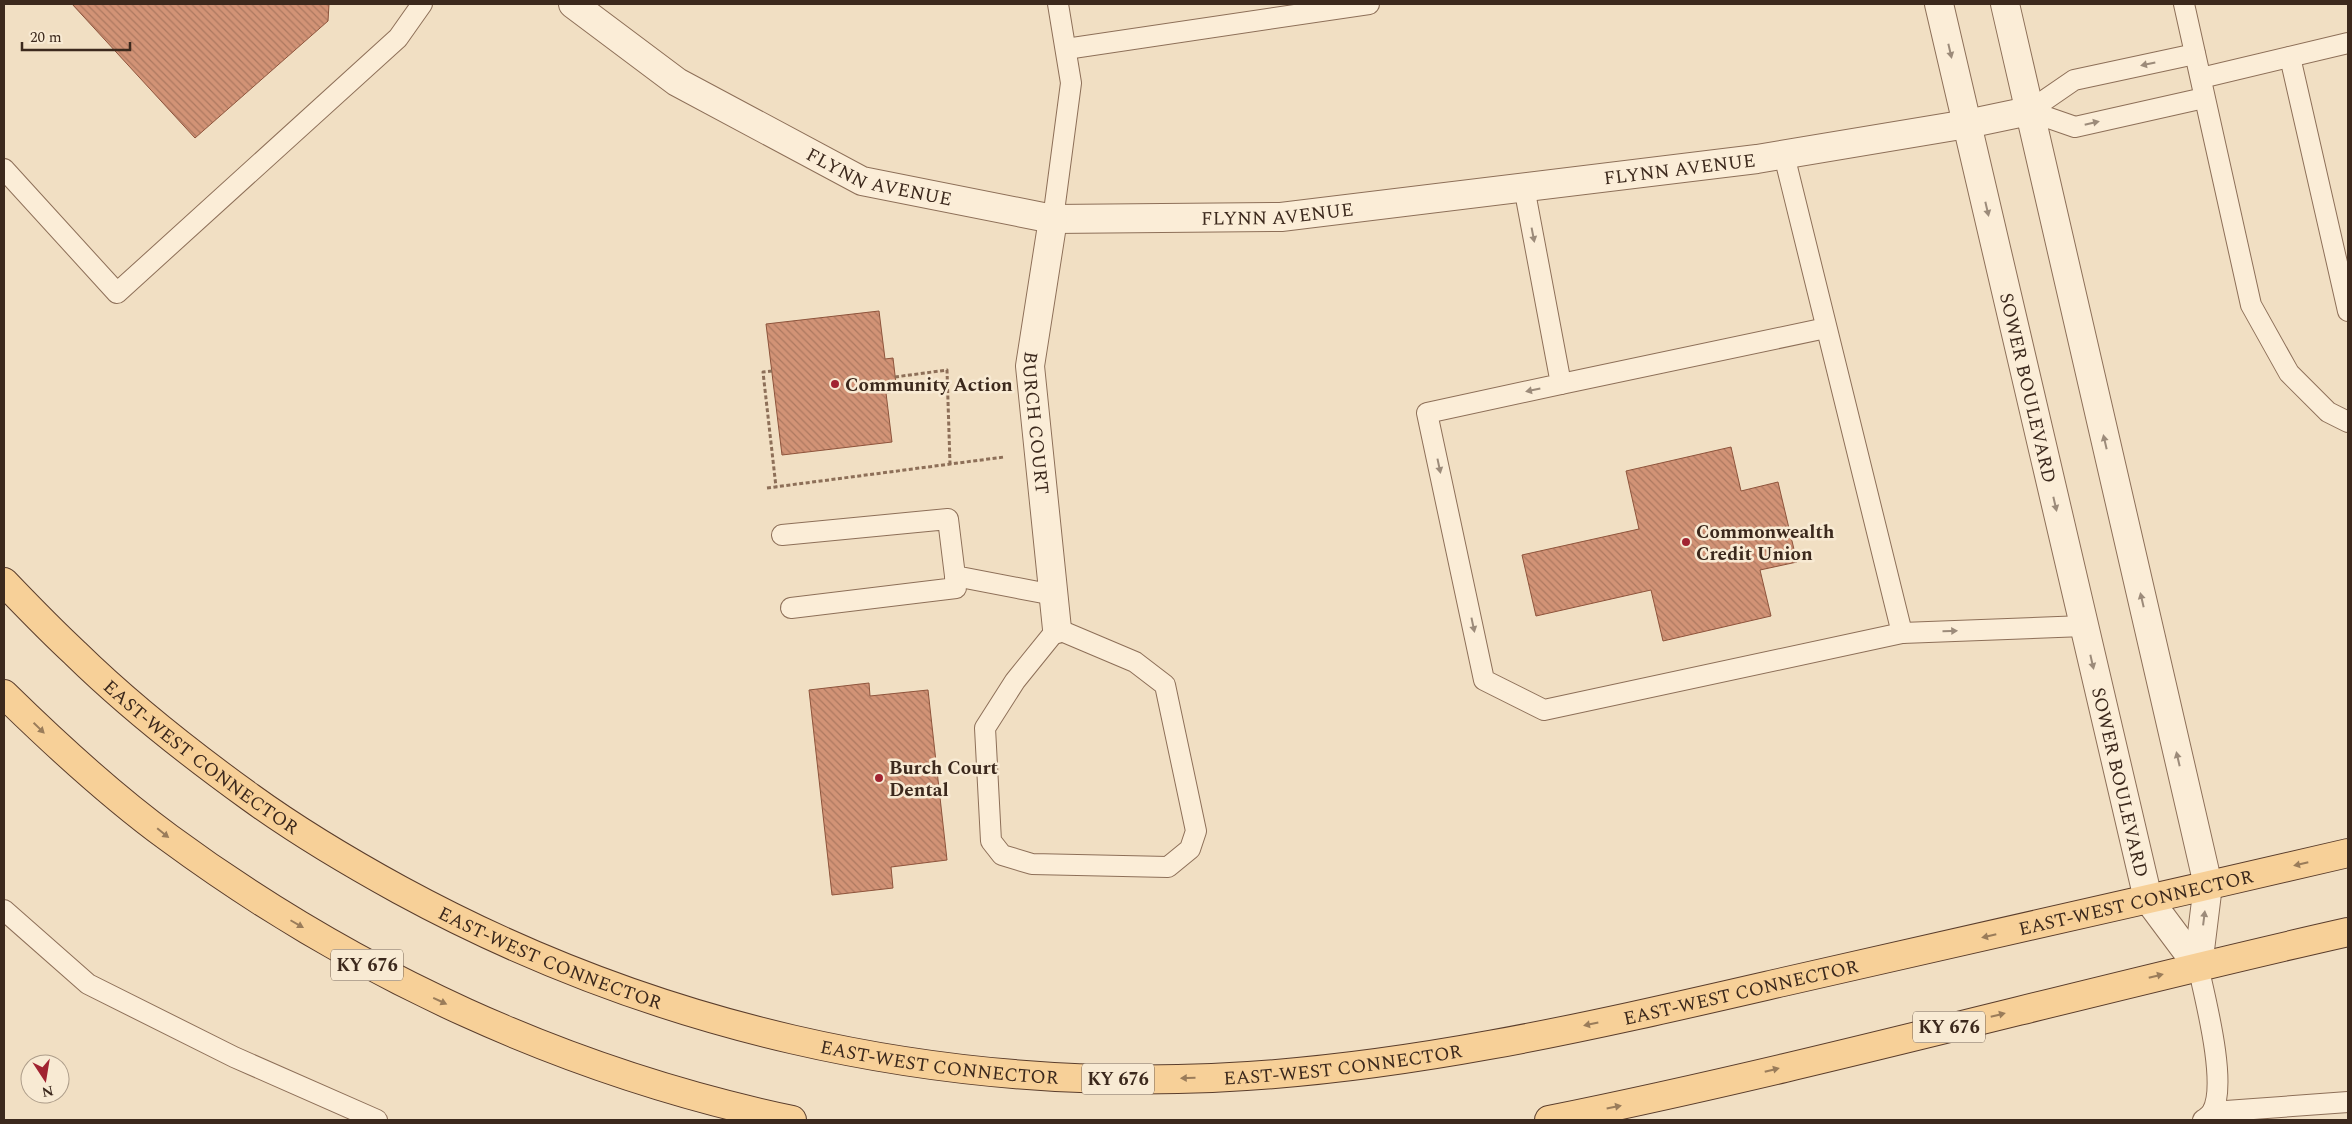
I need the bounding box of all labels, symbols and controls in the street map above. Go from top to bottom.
scale bar [22,20,130,52]
text: 20 m [30,26,62,49]
one-way arrow [1946,44,1954,59]
one-way arrow [2140,60,2155,68]
one-way arrow [2084,119,2099,127]
street label: FLYNN AVENUE [800,141,954,215]
street label: FLYNN AVENUE [1602,146,1757,194]
street label: FLYNN AVENUE [1201,195,1355,234]
one-way arrow [1983,202,1991,217]
one-way arrow [1529,228,1537,244]
street label: SOWER BOULEVARD [1991,290,2063,486]
street label: BURCH COURT [1014,349,1056,496]
place label: Community Action [845,371,1013,400]
marker: Community Action [829,378,841,390]
one-way arrow [1525,386,1541,394]
one-way arrow [2101,434,2109,449]
one-way arrow [1435,458,1443,473]
one-way arrow [2051,497,2059,512]
place label: Commonwealth Credit Union [1696,518,1835,569]
marker: Commonwealth Credit Union [1680,536,1692,548]
one-way arrow [2138,593,2146,608]
one-way arrow [1469,617,1477,633]
one-way arrow [1942,627,1958,635]
one-way arrow [2088,655,2096,670]
street label: EAST-WEST CONNECTOR [96,673,304,843]
street label: SOWER BOULEVARD [2083,684,2155,880]
one-way arrow [33,722,45,734]
one-way arrow [2174,750,2182,766]
place label: Burch Court Dental [889,754,998,805]
marker: Burch Court Dental [873,772,885,784]
one-way arrow [156,828,169,839]
one-way arrow [2293,860,2308,868]
street label: EAST-WEST CONNECTOR [2016,862,2256,944]
street label: EAST-WEST CONNECTOR [433,899,666,1018]
one-way arrow [2200,909,2208,925]
one-way arrow [290,920,304,929]
one-way arrow [1980,932,1996,940]
road number: KY 676 [331,950,403,980]
street label: EAST-WEST CONNECTOR [1621,952,1862,1034]
one-way arrow [2148,972,2163,980]
one-way arrow [433,997,447,1005]
one-way arrow [1990,1011,2005,1019]
road number: KY 676 [1913,1012,1985,1042]
one-way arrow [1583,1021,1599,1029]
street label: EAST-WEST CONNECTOR [817,1033,1060,1093]
street label: EAST-WEST CONNECTOR [1223,1037,1465,1093]
north arrow [20,1054,70,1104]
road number: KY 676 [1082,1064,1154,1094]
one-way arrow [1764,1066,1779,1074]
one-way arrow [1180,1074,1196,1082]
text: N [40,1080,55,1103]
one-way arrow [1606,1103,1621,1111]

